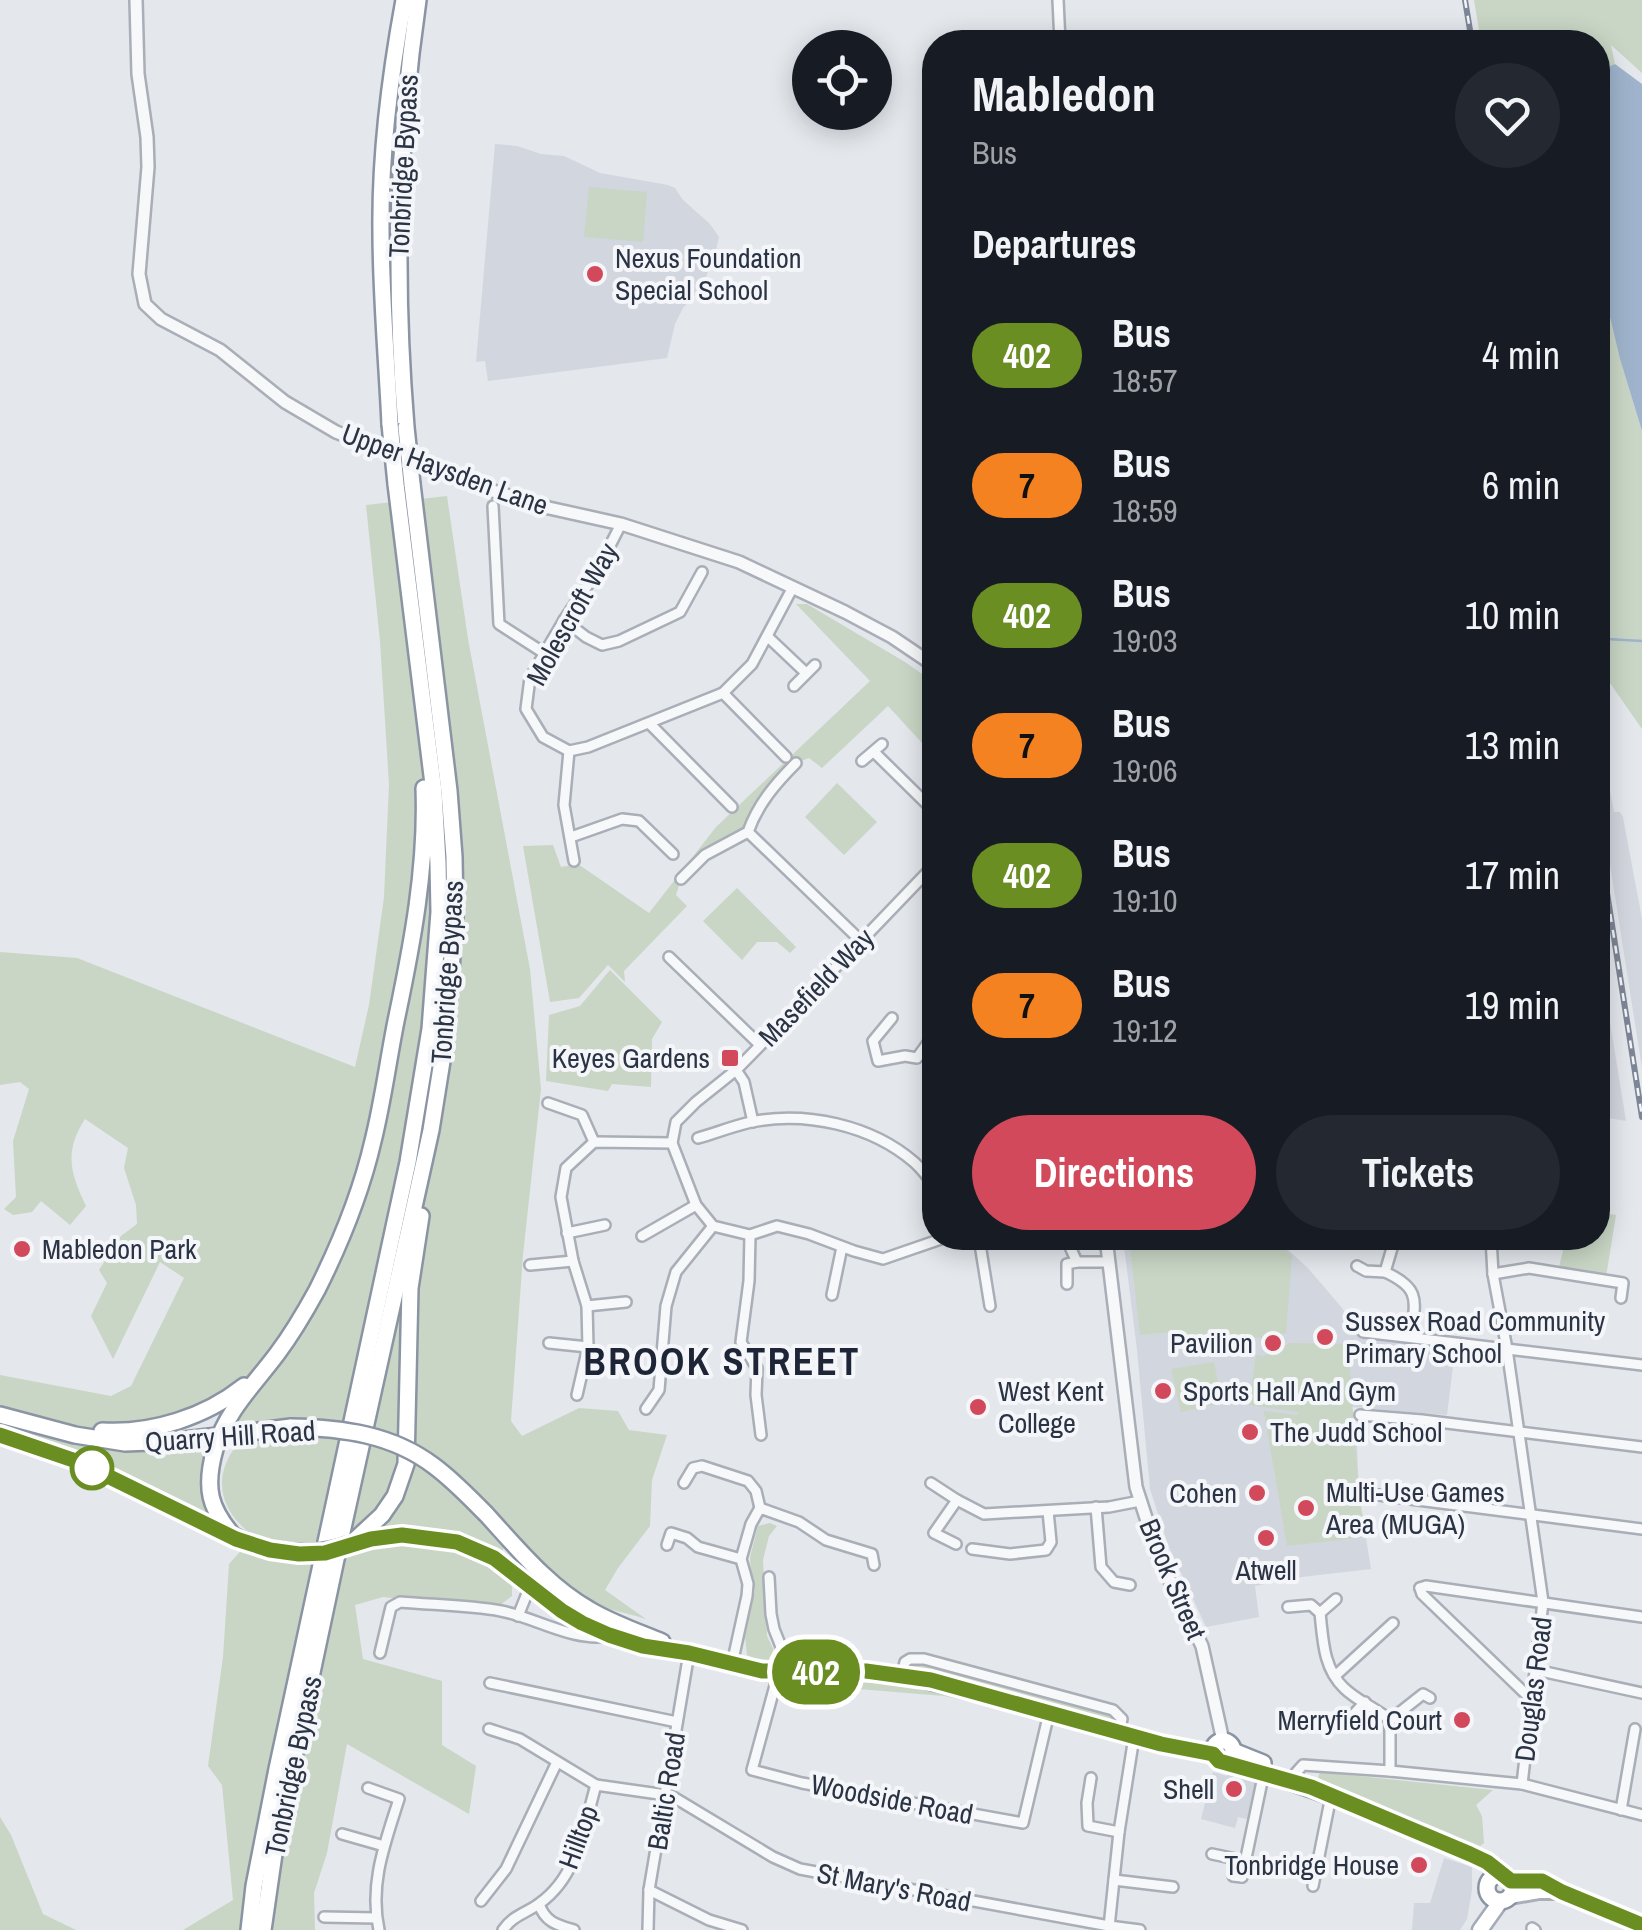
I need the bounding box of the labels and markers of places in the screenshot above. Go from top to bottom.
place label: Nexus Foundation Special School [615,239,802,309]
marker: Nexus Foundation Special School [584,263,606,285]
place label: Keyes Gardens [552,1039,710,1077]
marker: Keyes Gardens [719,1047,741,1069]
place label: Mabledon Park [42,1230,197,1268]
marker: Mabledon Park [11,1238,33,1260]
place label: Sussex Road Community Primary School [1345,1302,1606,1372]
place label: Pavilion [1170,1324,1253,1362]
marker: Sussex Road Community Primary School [1314,1326,1336,1348]
marker: Pavilion [1262,1332,1284,1354]
place label: West Kent College [998,1372,1104,1442]
place label: Sports Hall And Gym [1183,1372,1396,1410]
marker: Sports Hall And Gym [1152,1380,1174,1402]
marker: West Kent College [967,1396,989,1418]
place label: The Judd School [1270,1413,1442,1451]
marker: The Judd School [1239,1421,1261,1443]
unlabelled marker [71,1447,113,1489]
place label: Multi-Use Games Area (MUGA) [1325,1473,1505,1543]
place label: Cohen [1169,1474,1237,1512]
marker: Cohen [1246,1482,1268,1504]
marker: Multi-Use Games Area (MUGA) [1295,1497,1317,1519]
marker: Atwell [1255,1527,1277,1549]
place label: Atwell [1234,1551,1297,1589]
place label: Merryfield Court [1277,1701,1442,1739]
marker: Merryfield Court [1451,1709,1473,1731]
place label: Shell [1163,1770,1214,1808]
marker: Shell [1223,1778,1245,1800]
place label: Tonbridge House [1224,1846,1399,1884]
marker: Tonbridge House [1408,1854,1430,1876]

